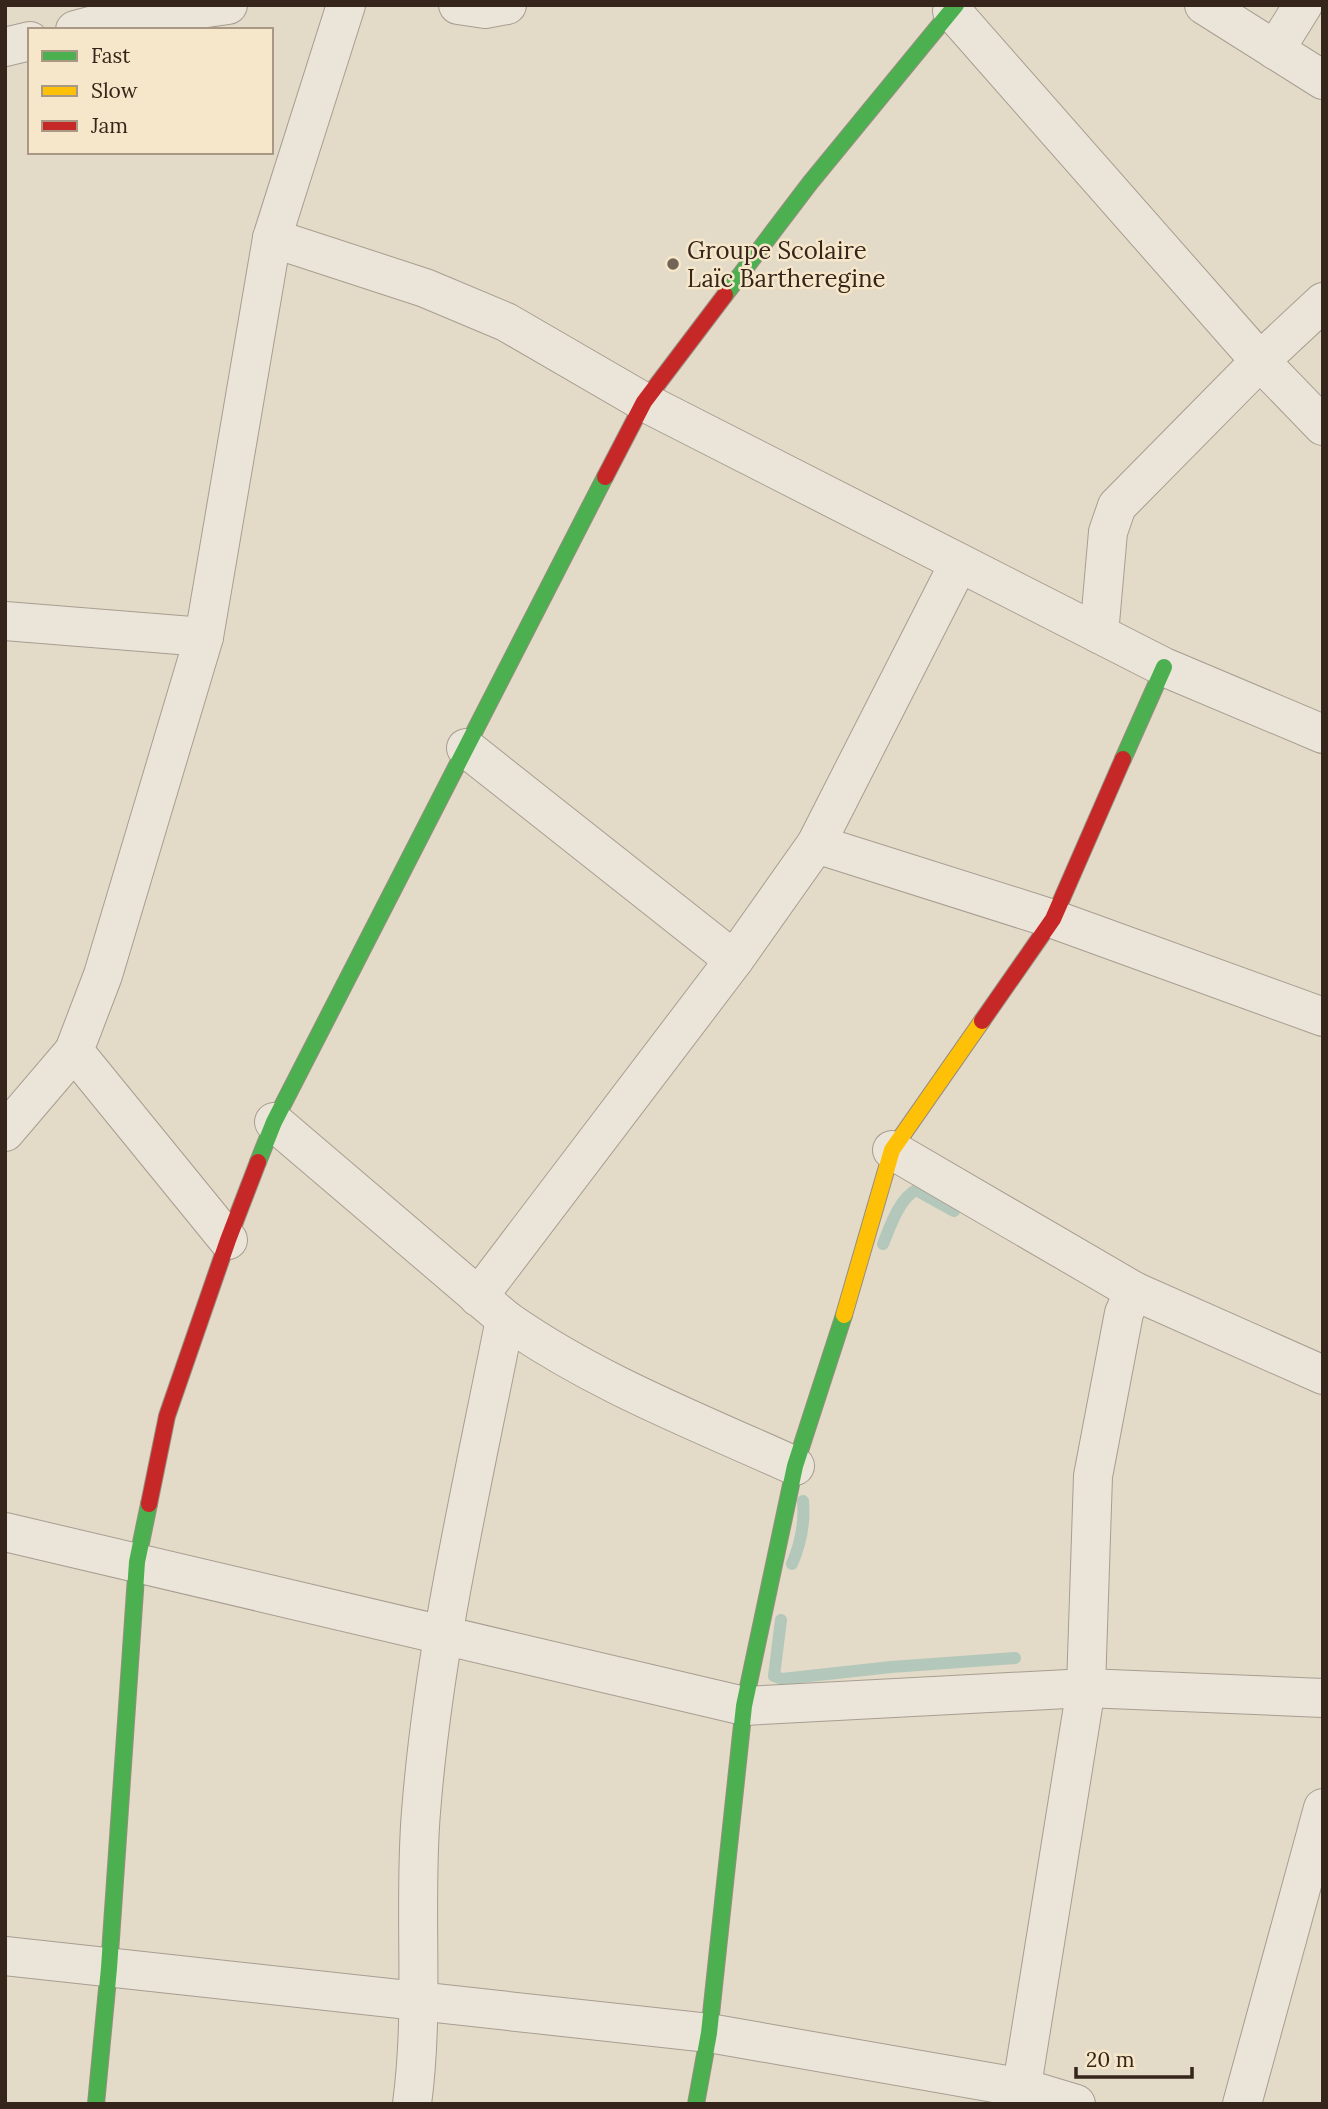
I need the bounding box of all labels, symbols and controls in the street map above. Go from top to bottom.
legend [28,28,273,154]
text: Fast [91,42,131,69]
text: Slow [91,77,138,104]
text: Jam [90,112,128,139]
place label: Groupe Scolaire Laïc Bartheregine [687,235,886,294]
marker: Groupe Scolaire Laïc Bartheregine [665,256,681,272]
scale bar [1076,2036,1192,2080]
text: 20 m [1086,2046,1135,2073]

